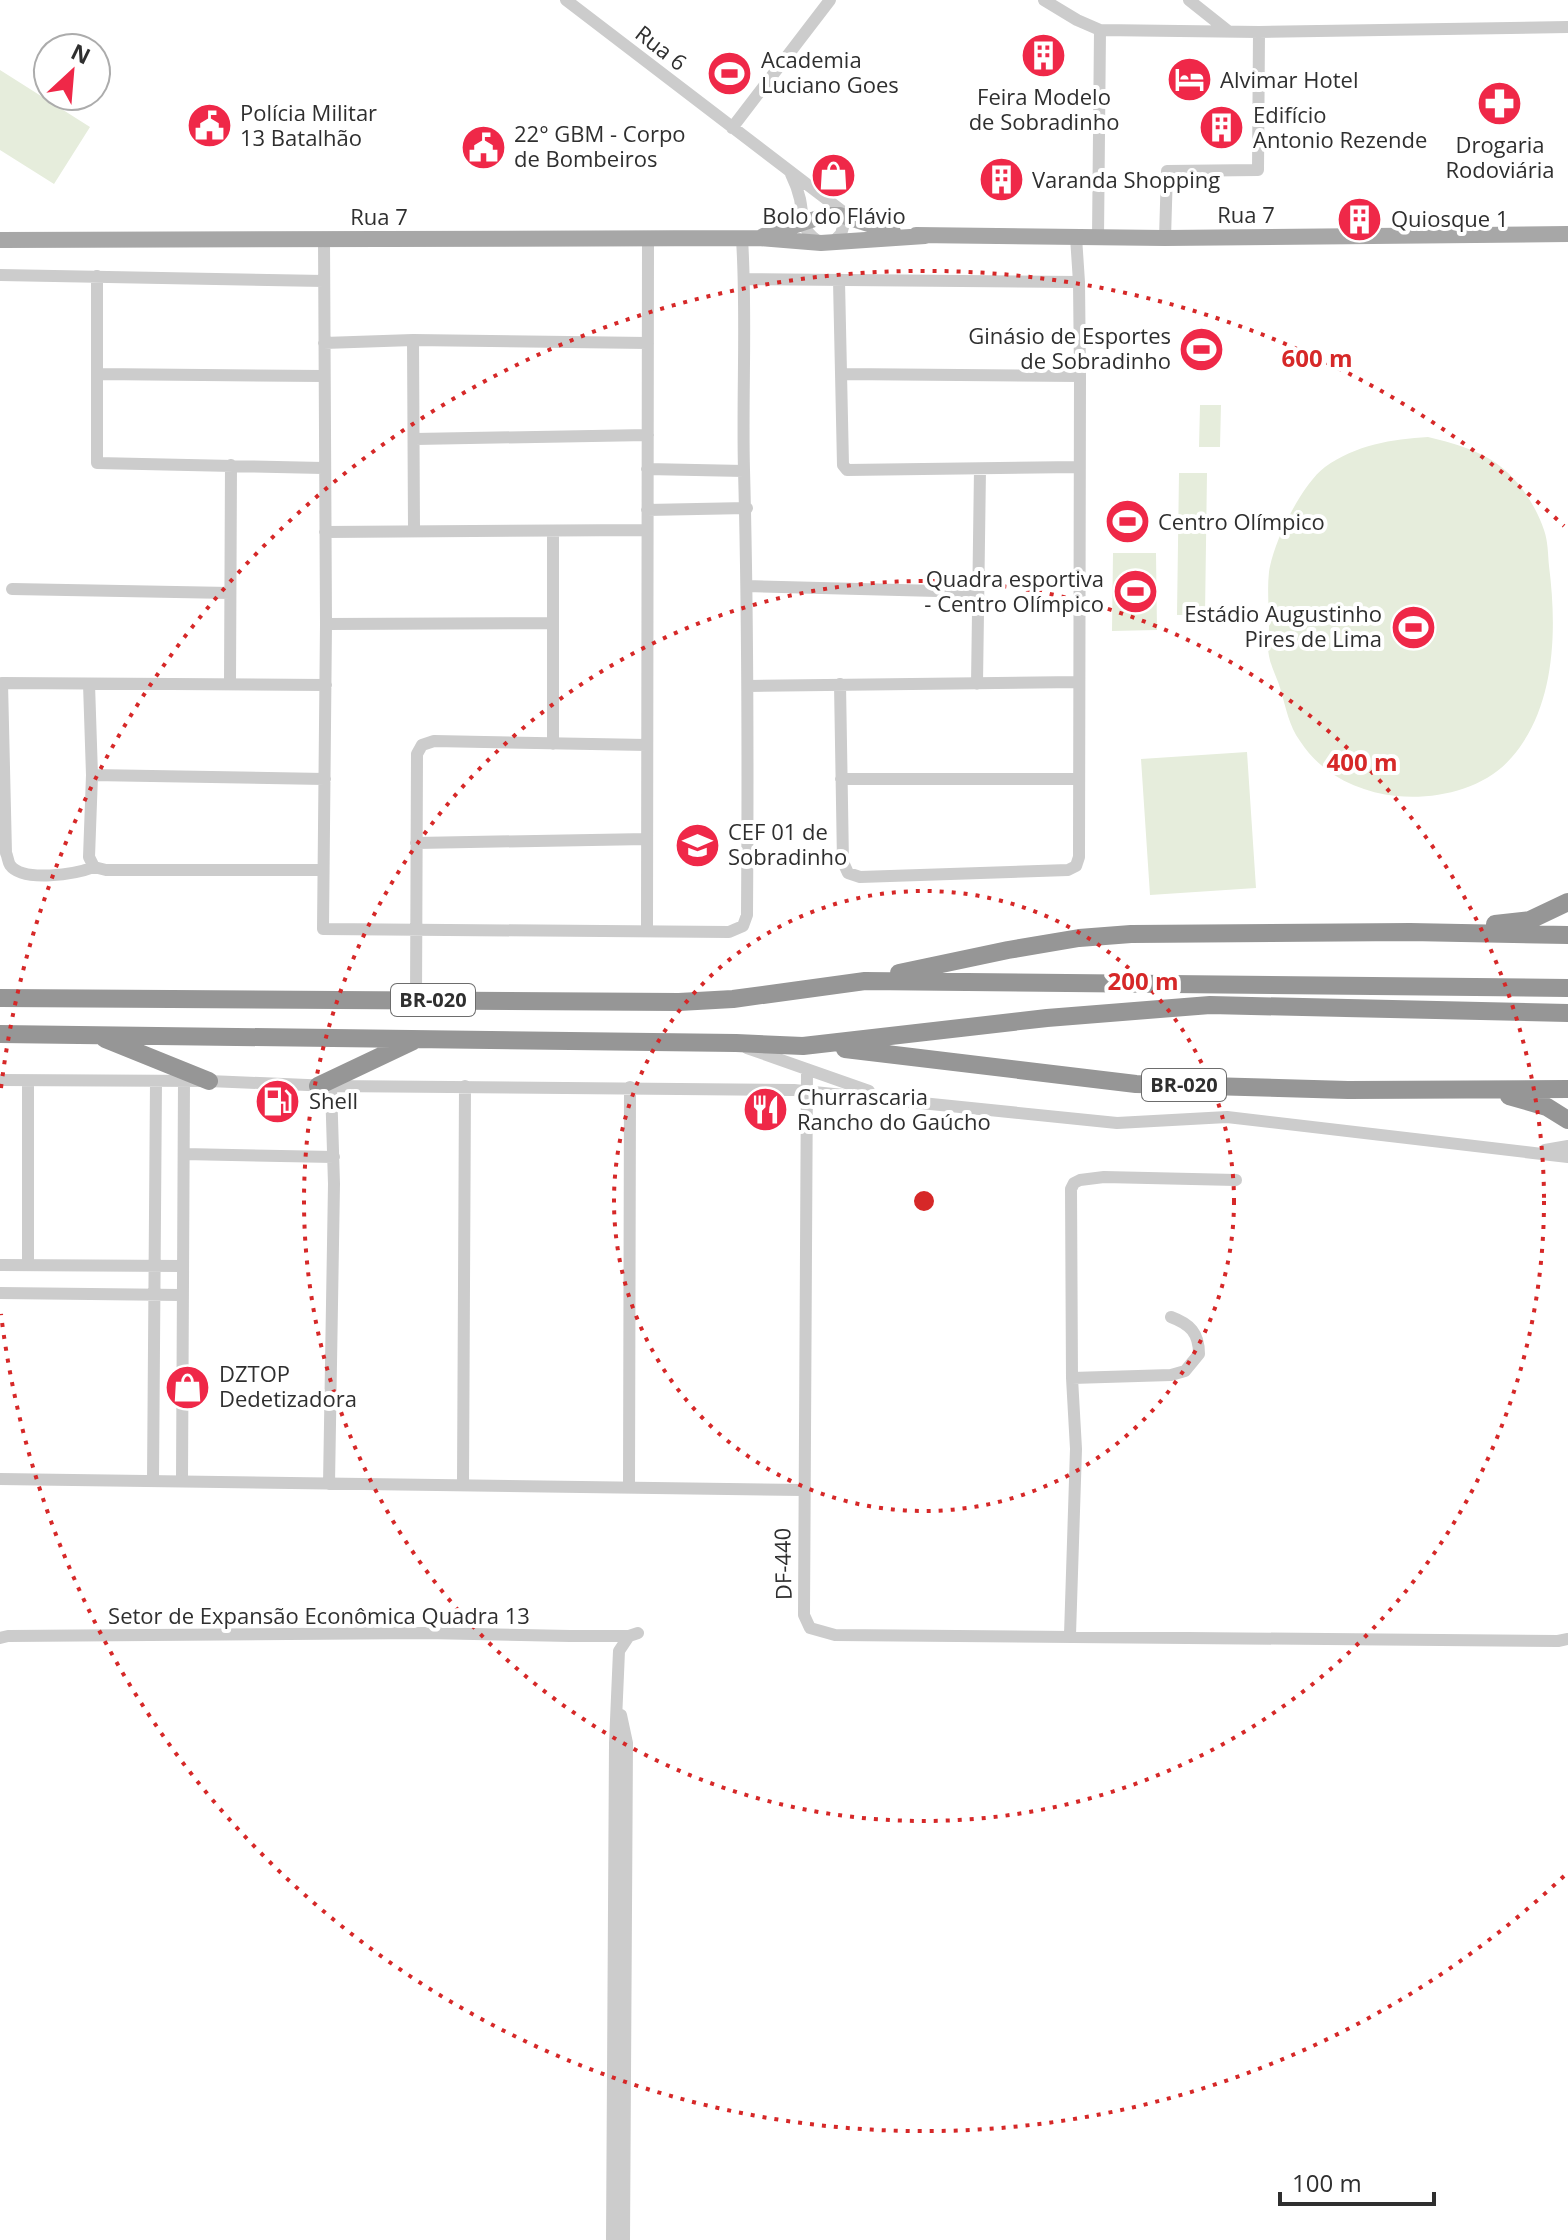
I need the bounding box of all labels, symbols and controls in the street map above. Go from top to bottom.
street label: Rua 6 [630,18,694,77]
north arrow [32,32,112,112]
building icon: Feira Modelo de Sobradinho [1020,32,1068,80]
text: N [67,36,96,71]
place label: Academia Luciano Goes [761,44,899,99]
sports icon: Academia Luciano Goes [706,49,754,97]
hotel icon: Alvimar Hotel [1165,56,1213,104]
place label: Alvimar Hotel [1220,64,1359,94]
pharmacy icon: Drogaria Rodoviária [1476,80,1524,128]
place label: Feira Modelo de Sobradinho [969,81,1119,136]
place label: Polícia Militar 13 Batalhão [240,97,377,152]
place label: Edifício Antonio Rezende [1253,99,1427,154]
public building icon: Polícia Militar 13 Batalhão [185,102,233,150]
building icon: Edifício Antonio Rezende [1198,104,1246,152]
place label: 22° GBM - Corpo de Bombeiros [514,118,686,173]
public building icon: 22° GBM - Corpo de Bombeiros [459,123,507,171]
place label: Drogaria Rodoviária [1445,129,1555,184]
shop icon: Bolo do Flávio [810,151,858,199]
building icon: Varanda Shopping [977,156,1025,204]
place label: Varanda Shopping [1032,164,1220,194]
building icon: Quiosque 1 [1336,195,1384,243]
street label: Rua 7 [1217,199,1275,229]
place label: Bolo do Flávio [762,200,906,230]
street label: Rua 7 [350,201,408,231]
place label: Quiosque 1 [1391,203,1508,233]
place label: Ginásio de Esportes de Sobradinho [968,320,1171,375]
sports icon: Ginásio de Esportes de Sobradinho [1178,325,1226,373]
text: 600 m [1282,341,1352,374]
sports icon: Centro Olímpico [1103,498,1151,546]
place label: Centro Olímpico [1158,506,1325,536]
place label: Quadra esportiva - Centro Olímpico [924,563,1104,618]
sports icon: Quadra esportiva - Centro Olímpico [1111,568,1159,616]
place label: Estádio Augustinho Pires de Lima [1184,598,1382,653]
sports icon: Estádio Augustinho Pires de Lima [1389,603,1437,651]
text: 400 m [1327,745,1397,778]
place label: CEF 01 de Sobradinho [728,816,847,871]
school or university icon: CEF 01 de Sobradinho [673,821,721,869]
text: 200 m [1108,964,1178,997]
road number: BR-020 [391,984,475,1016]
road number: BR-020 [1142,1069,1226,1101]
fuel station icon: Shell [254,1077,302,1125]
place label: Churrascaria Rancho do Gaúcho [797,1081,991,1136]
place label: Shell [309,1085,358,1115]
restaurant icon: Churrascaria Rancho do Gaúcho [742,1086,790,1134]
centre of rings [910,1187,938,1215]
place label: DZTOP Dedetizadora [219,1358,357,1413]
shop icon: DZTOP Dedetizadora [164,1363,212,1411]
street label: DF-440 [766,1528,798,1600]
street label: Setor de Expansão Econômica Quadra 13 [108,1600,530,1630]
scale bar [1280,2156,1434,2206]
text: 100 m [1292,2166,1362,2199]

